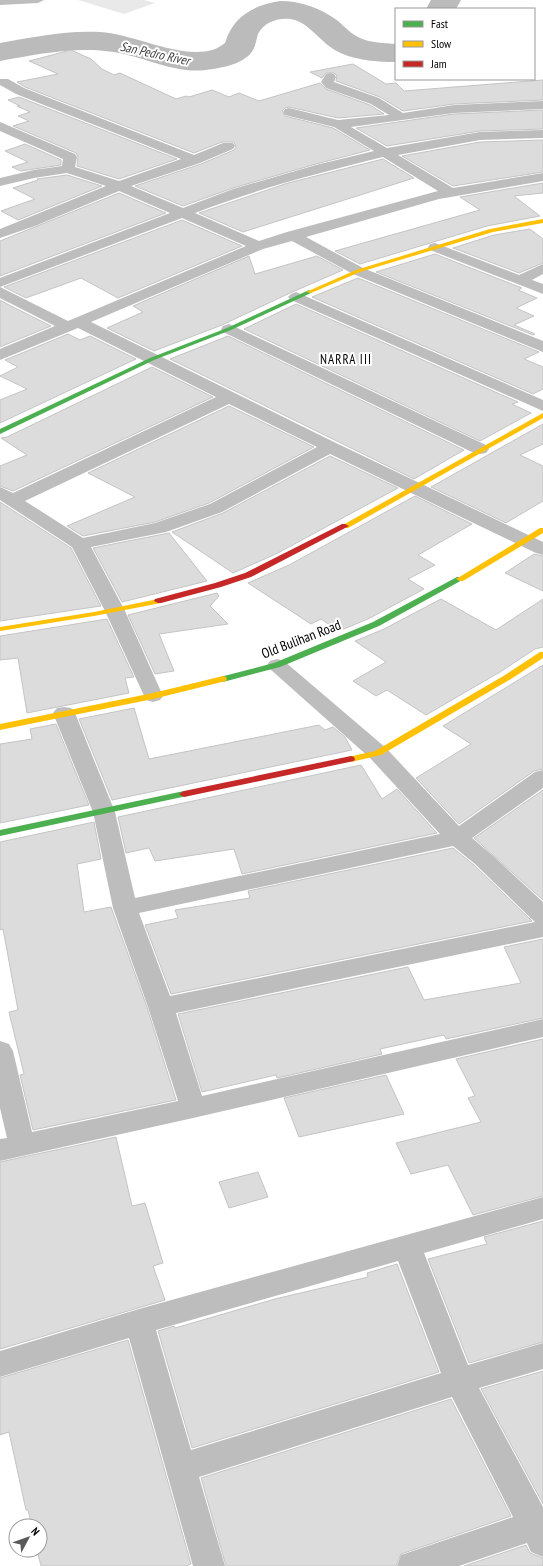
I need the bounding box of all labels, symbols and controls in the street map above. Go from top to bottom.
legend [395,8,535,80]
text: Fast [431,16,449,31]
text: Slow [431,36,452,51]
water label: San Pedro River [119,38,194,70]
text: Jam [430,56,447,71]
district label: NARRA III [320,351,372,368]
street label: Old Bulihan Road [259,616,343,662]
north arrow [8,1518,48,1558]
text: N [28,1525,43,1538]

